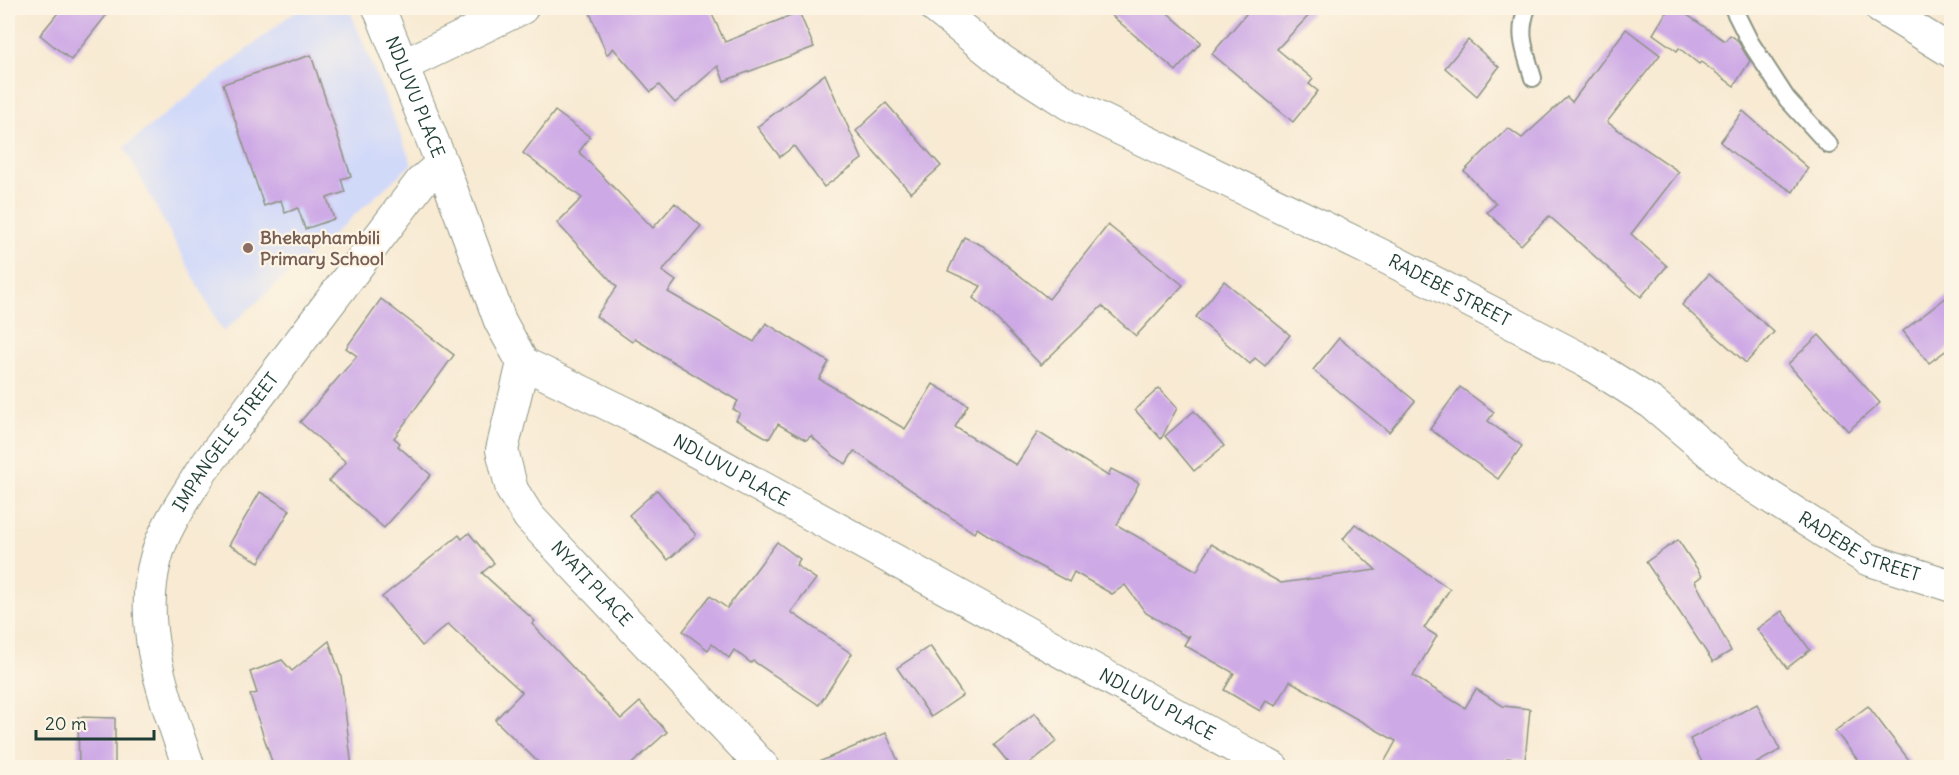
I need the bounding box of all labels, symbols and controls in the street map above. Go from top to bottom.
street label: NDLUVU PLACE [381,33,450,161]
place label: Bhekaphambili Primary School [260,226,384,270]
marker: Bhekaphambili Primary School [241,241,255,255]
street label: RADEBE STREET [1385,249,1515,331]
street label: IMPANGELE STREET [167,368,283,516]
street label: NDLUVU PLACE [669,429,794,511]
street label: RADEBE STREET [1794,506,1923,586]
street label: NYATI PLACE [546,536,637,631]
street label: NDLUVU PLACE [1095,663,1220,745]
scale bar [36,703,154,741]
text: 20 m [45,712,87,735]

